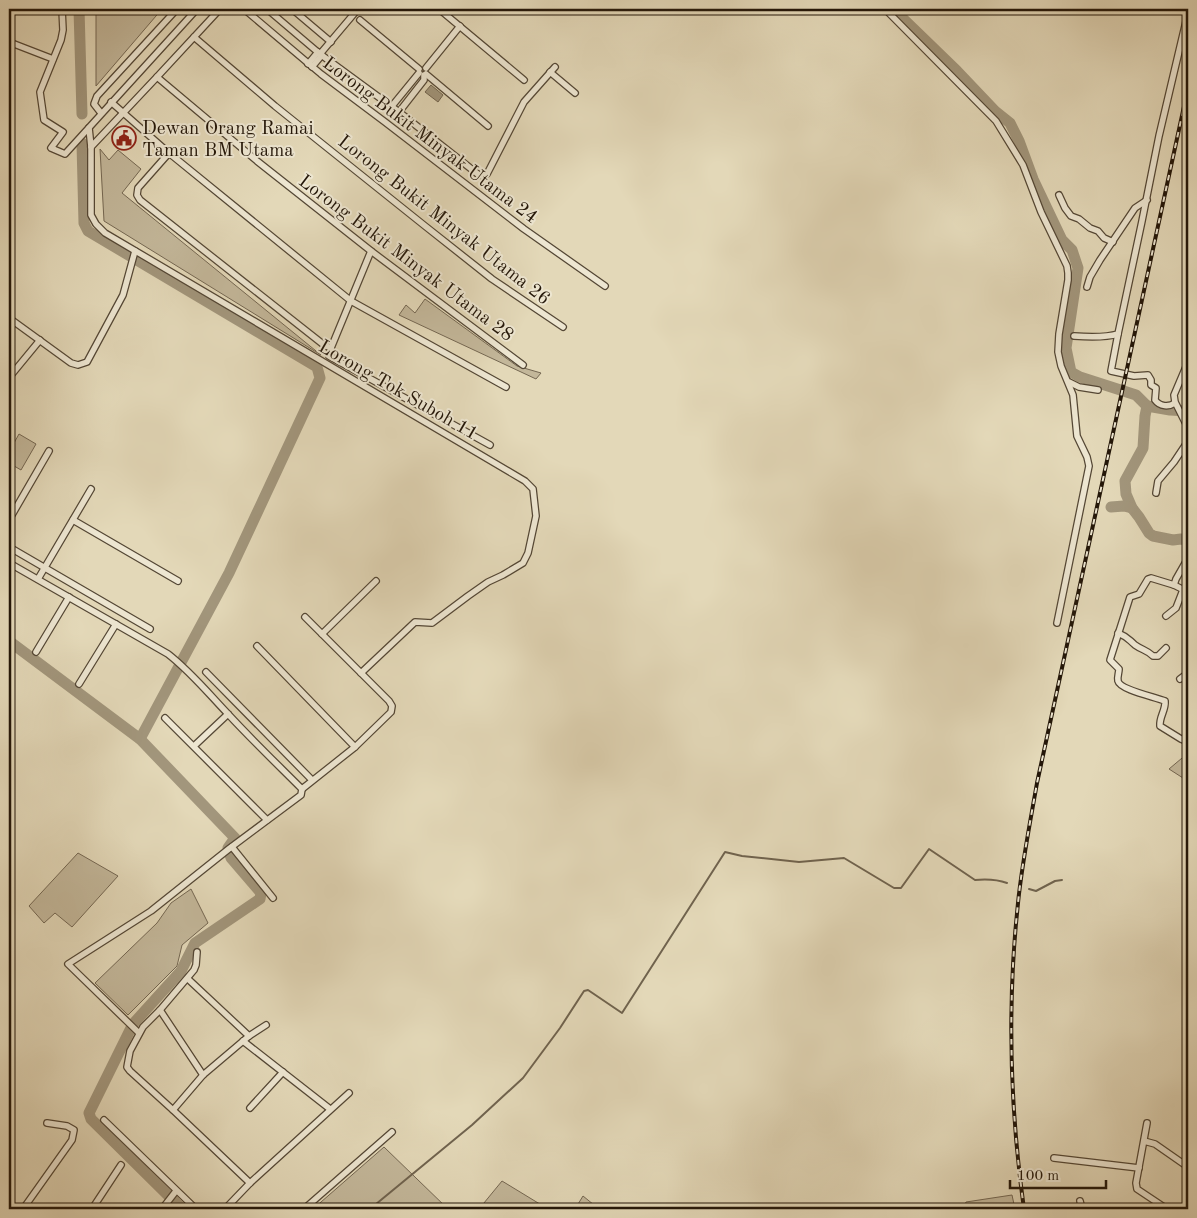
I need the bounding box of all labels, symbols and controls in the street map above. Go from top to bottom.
street label: Lorong Bukit Minyak Utama 24 [319,54,540,228]
place label: Dewan Orang Ramai Taman BM Utama [142,120,314,161]
public building icon: Dewan Orang Ramai Taman BM Utama [111,125,137,151]
street label: Lorong Bukit Minyak Utama 26 [334,132,553,310]
street label: Lorong Bukit Minyak Utama 28 [295,172,516,346]
street label: Lorong Tok Suboh 11 [315,338,481,445]
scale bar [1010,1158,1106,1190]
text: 100 m [1017,1169,1059,1184]

